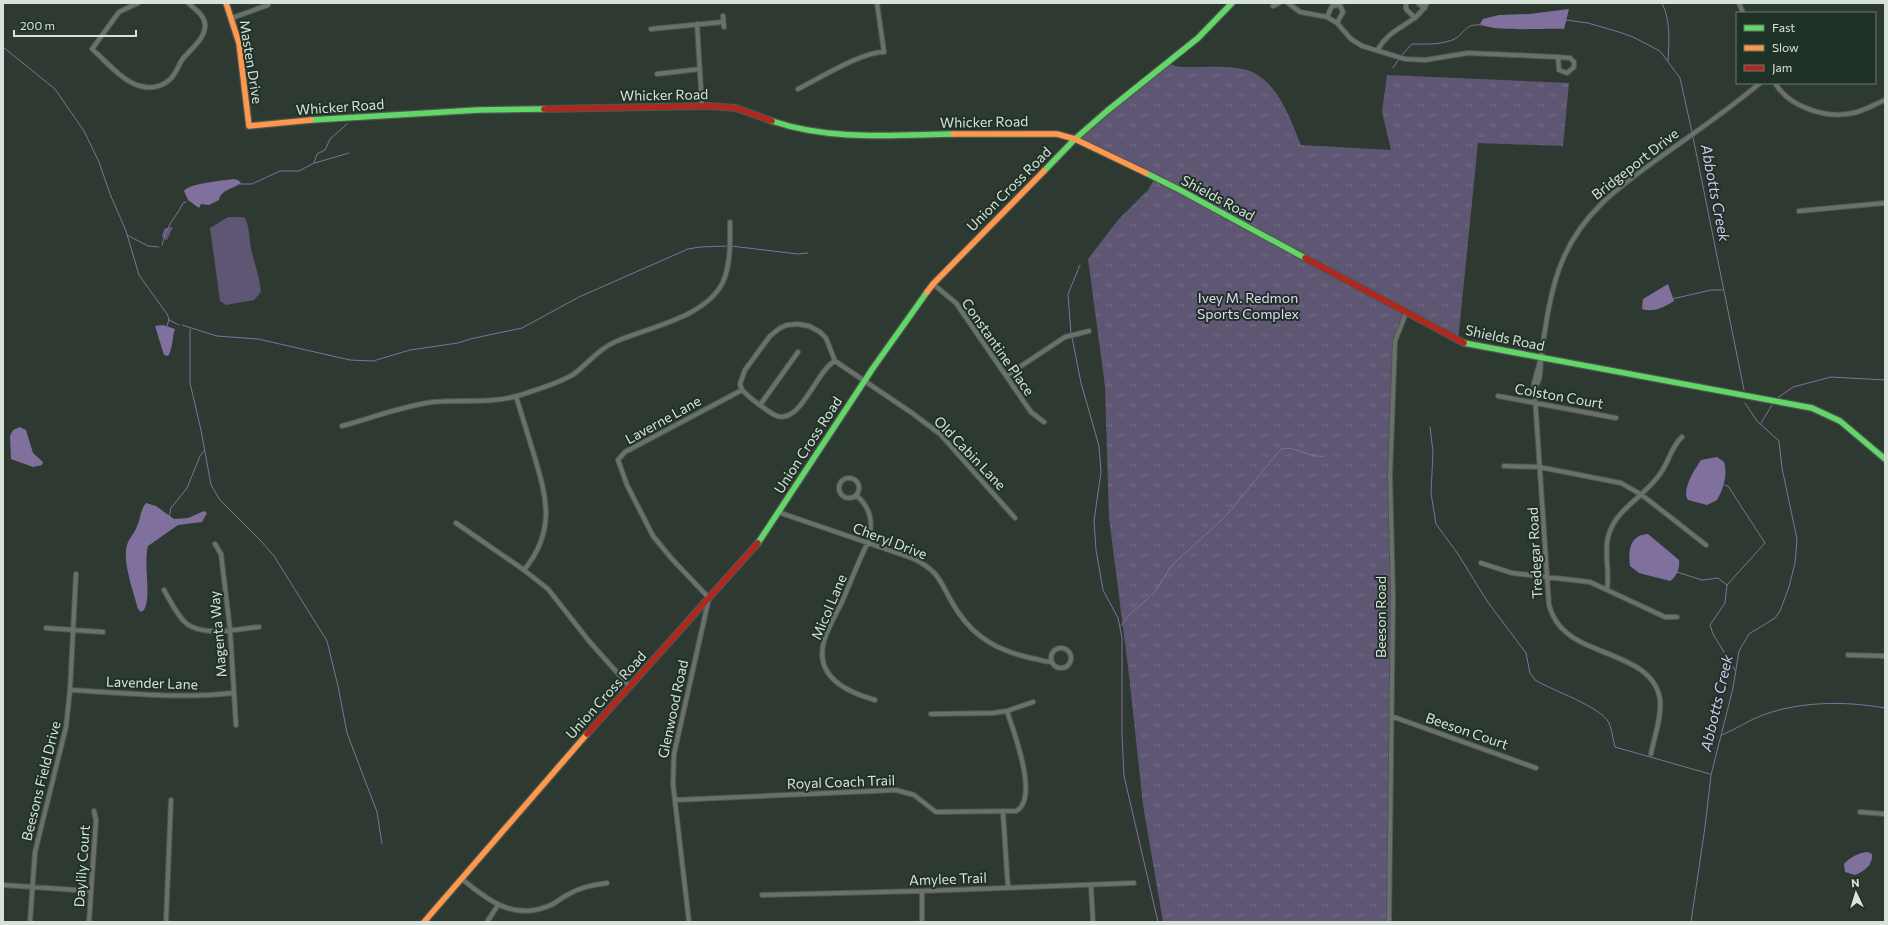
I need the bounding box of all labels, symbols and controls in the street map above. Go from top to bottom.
scale bar [14,12,136,38]
legend [1736,12,1876,84]
text: 200 m [20,18,55,32]
street label: Masten Drive [236,19,266,105]
text: Fast [1772,20,1795,34]
text: Slow [1772,40,1799,54]
text: Jam [1772,60,1792,75]
street label: Whicker Road [620,85,708,104]
street label: Whicker Road [295,95,385,118]
street label: Whicker Road [940,112,1028,131]
street label: Bridgeport Drive [1588,124,1682,203]
water label: Abbotts Creek [1698,142,1734,244]
street label: Union Cross Road [963,143,1054,234]
street label: Shields Road [1179,171,1258,224]
park label: Ivey M. Redmon Sports Complex [1197,289,1300,322]
street label: Constantine Place [959,295,1038,399]
street label: Shields Road [1464,321,1546,354]
street label: Colston Court [1513,379,1605,412]
street label: Laverne Lane [622,392,704,447]
street label: Union Cross Road [770,393,845,496]
street label: Old Cabin Lane [931,412,1010,493]
street label: Tredegar Road [1524,507,1545,599]
street label: Cheryl Drive [851,519,930,562]
street label: Micol Lane [807,572,850,642]
street label: Beeson Road [1372,576,1389,658]
street label: Magenta Way [205,590,230,678]
street label: Union Cross Road [562,647,649,742]
water label: Abbotts Creek [1696,652,1736,754]
street label: Glenwood Road [654,658,691,760]
street label: Lavender Lane [106,672,198,693]
street label: Beeson Court [1424,708,1511,753]
street label: Beesons Field Drive [17,719,64,843]
street label: Royal Coach Trail [787,771,895,792]
street label: Daylily Court [70,824,93,908]
street label: Amylee Trail [909,869,987,888]
north arrow [1836,873,1876,913]
text: N [1851,876,1860,889]

